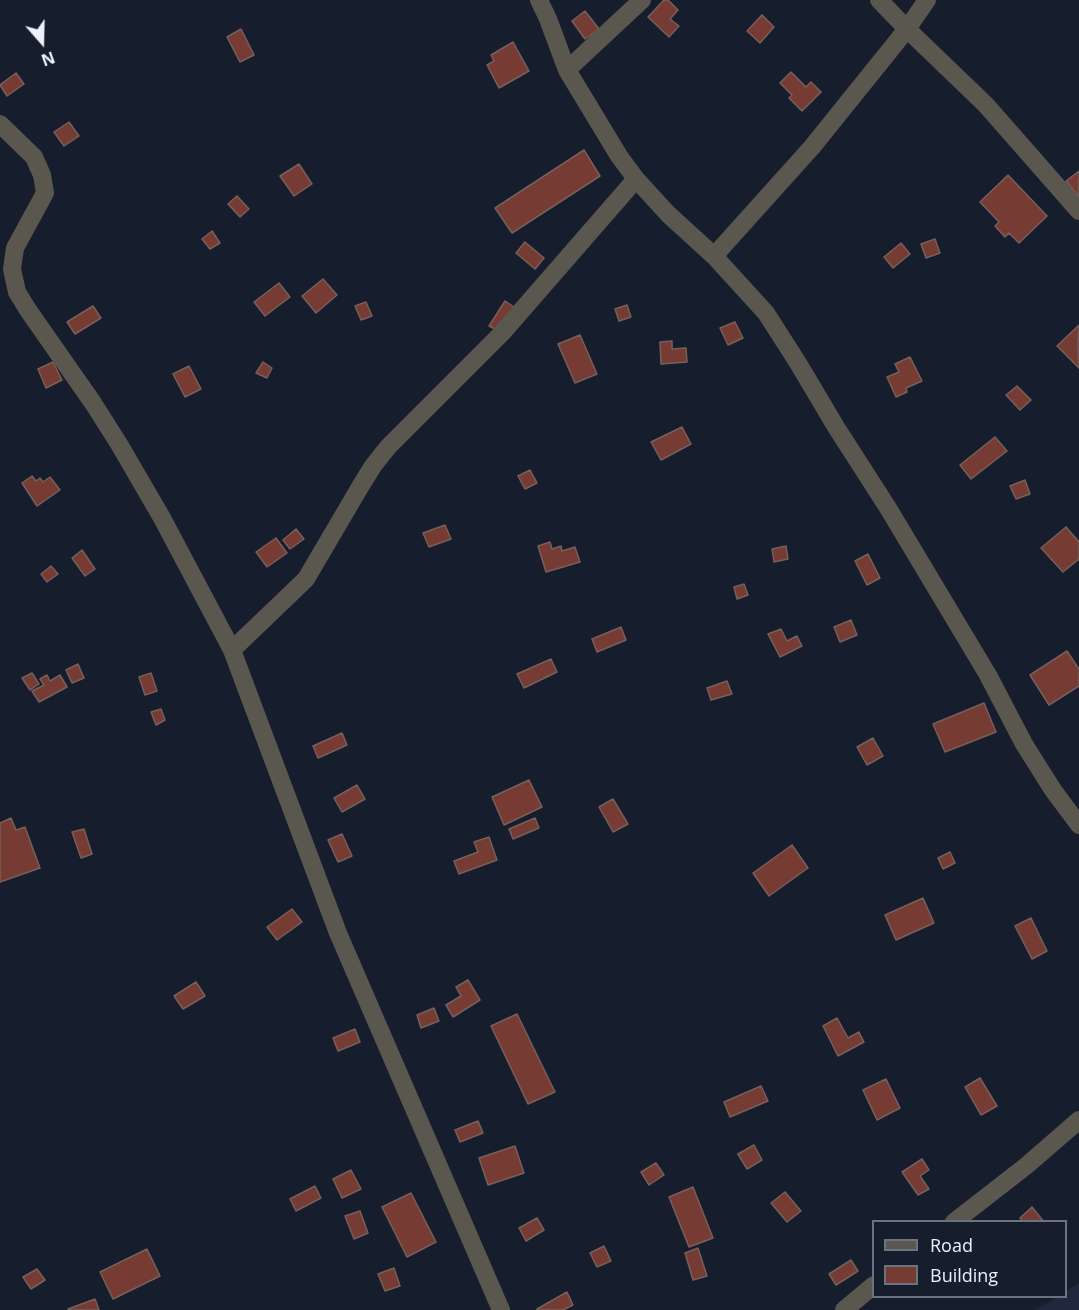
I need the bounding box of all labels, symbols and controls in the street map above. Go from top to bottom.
north arrow [12,12,72,72]
text: N [38,46,58,71]
legend [872,1220,1067,1298]
text: Road [930,1233,973,1257]
text: Building [930,1263,998,1287]

